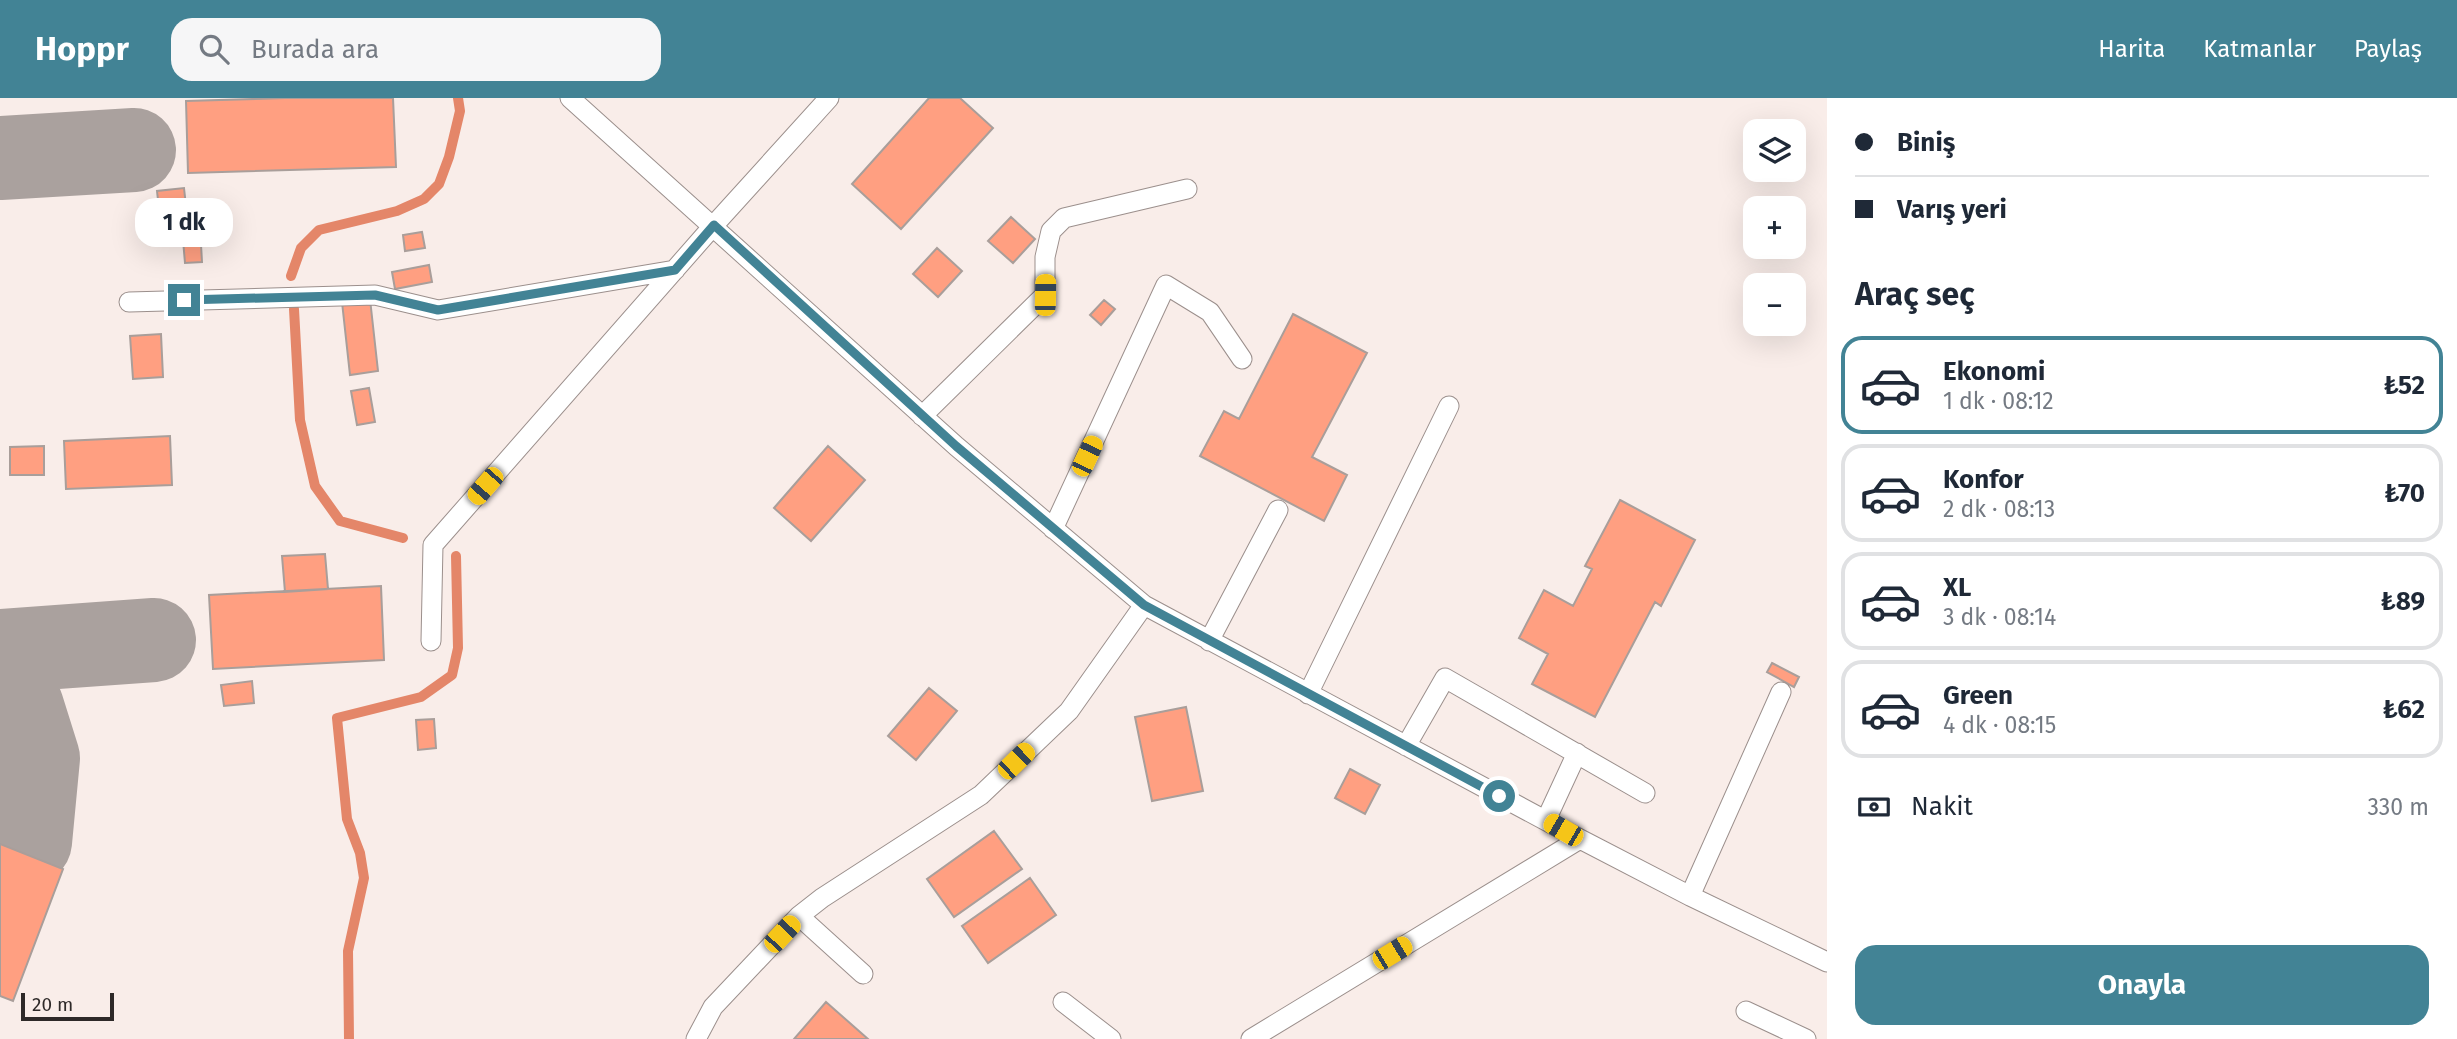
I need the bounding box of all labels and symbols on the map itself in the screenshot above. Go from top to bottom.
callout: 1 dk [135,198,233,248]
car [1035,274,1056,316]
route end [168,284,200,316]
car [1069,433,1106,479]
car [464,463,507,509]
car [994,739,1039,783]
route start [1483,780,1515,812]
car [1540,810,1587,850]
car [760,911,805,957]
car [1369,933,1416,973]
scale bar [21,990,114,1022]

